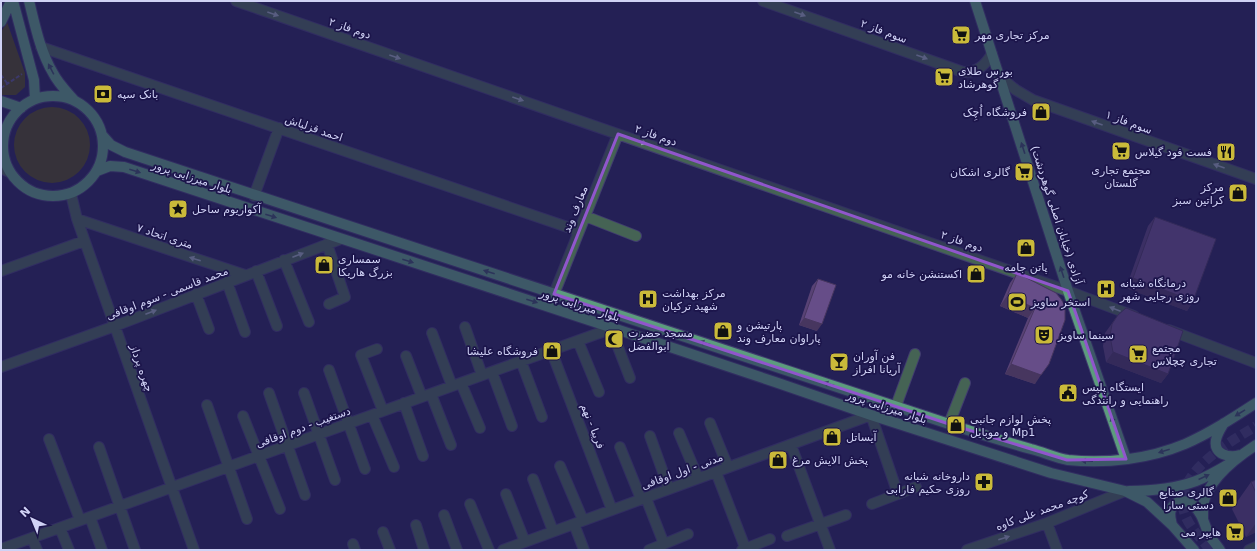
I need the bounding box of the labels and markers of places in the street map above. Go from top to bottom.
supermarket icon: مرکز تجاری مهر [950,24,972,46]
place label: مرکز تجاری مهر [974,29,1050,42]
place label: بورس طلای گوهرشاد [958,65,1013,91]
supermarket icon: بورس طلای گوهرشاد [933,66,955,88]
bank icon: بانک سپه [92,83,114,105]
place label: بانک سپه [117,88,158,101]
shop icon: فروشگاه اُچِک [1030,101,1052,123]
place label: فروشگاه اُچِک [963,104,1027,121]
supermarket icon: مجتمع تجاری گلستان [1110,140,1132,162]
restaurant icon: فست فود گیلاس [1215,141,1237,163]
place label: فست فود گیلاس [1135,146,1212,159]
supermarket icon: گالری اشکان [1013,161,1035,183]
place label: مجتمع تجاری گلستان [1091,164,1151,190]
place label: گالری اشکان [950,166,1011,179]
place label: مرکز کراتین سبز [1172,181,1225,207]
shop icon: مرکز کراتین سبز [1227,182,1249,204]
place icon: آکواریوم ساحل [167,198,189,220]
place label: آکواریوم ساحل [192,202,262,216]
shop icon: پاتن جامه [1015,237,1037,259]
place label: سمساری بزرگ هاریکا [338,253,393,279]
shop icon: سمساری بزرگ هاریکا [313,254,335,276]
place label: پاتن جامه [1004,261,1048,274]
shop icon: اکستنشن خانه مو [965,263,987,285]
place label: اکستنشن خانه مو [880,268,962,281]
place label: درمانگاه شبانه روزی رجایی شهر [1119,277,1200,303]
hospital icon: درمانگاه شبانه روزی رجایی شهر [1095,278,1117,300]
place label: مرکز بهداشت شهید ترکیان [662,287,726,313]
hospital icon: مرکز بهداشت شهید ترکیان [637,288,659,310]
sports icon: استخر ساویز [1006,291,1028,313]
place label: استخر ساویز [1030,296,1090,309]
place label: پارتیشن و پاراوان معارف وند [736,319,821,345]
shop icon: پارتیشن و پاراوان معارف وند [712,320,734,342]
theatre icon: سینما ساویز [1033,324,1055,346]
place label: مسجد حضرت ابوالفضل [628,327,693,353]
mosque icon: مسجد حضرت ابوالفضل [603,328,625,350]
place label: سینما ساویز [1057,329,1114,342]
shop icon: فروشگاه علیشا [541,340,563,362]
place label: مجتمع تجاری چچلاس [1152,342,1217,368]
supermarket icon: مجتمع تجاری چچلاس [1127,343,1149,365]
place label: فروشگاه علیشا [467,345,538,358]
place label: فن آوران آریانا افراز [852,349,901,376]
bar icon: فن آوران آریانا افراز [828,351,850,373]
place label: ایستگاه پلیس راهنمایی و رانندگی [1082,381,1169,407]
public building icon: ایستگاه پلیس راهنمایی و رانندگی [1057,382,1079,404]
place label: پخش لوازم جانبی و موبایل Mp1 [970,413,1051,439]
shop icon: پخش لوازم جانبی و موبایل Mp1 [945,414,967,436]
shop icon: آیساتل [821,426,843,448]
place label: آیساتل [846,430,878,444]
shop icon: پخش الایش مرغ [767,449,789,471]
place label: پخش الایش مرغ [792,454,868,467]
place label: داروخانه شبانه روزی حکیم فارابی [886,470,970,496]
pharmacy icon: داروخانه شبانه روزی حکیم فارابی [973,471,995,493]
place label: گالری صنایع دستی سارا [1159,486,1215,512]
shop icon: گالری صنایع دستی سارا [1217,487,1239,509]
supermarket icon: هایپر می [1224,521,1246,543]
place label: هایپر می [1181,526,1221,539]

